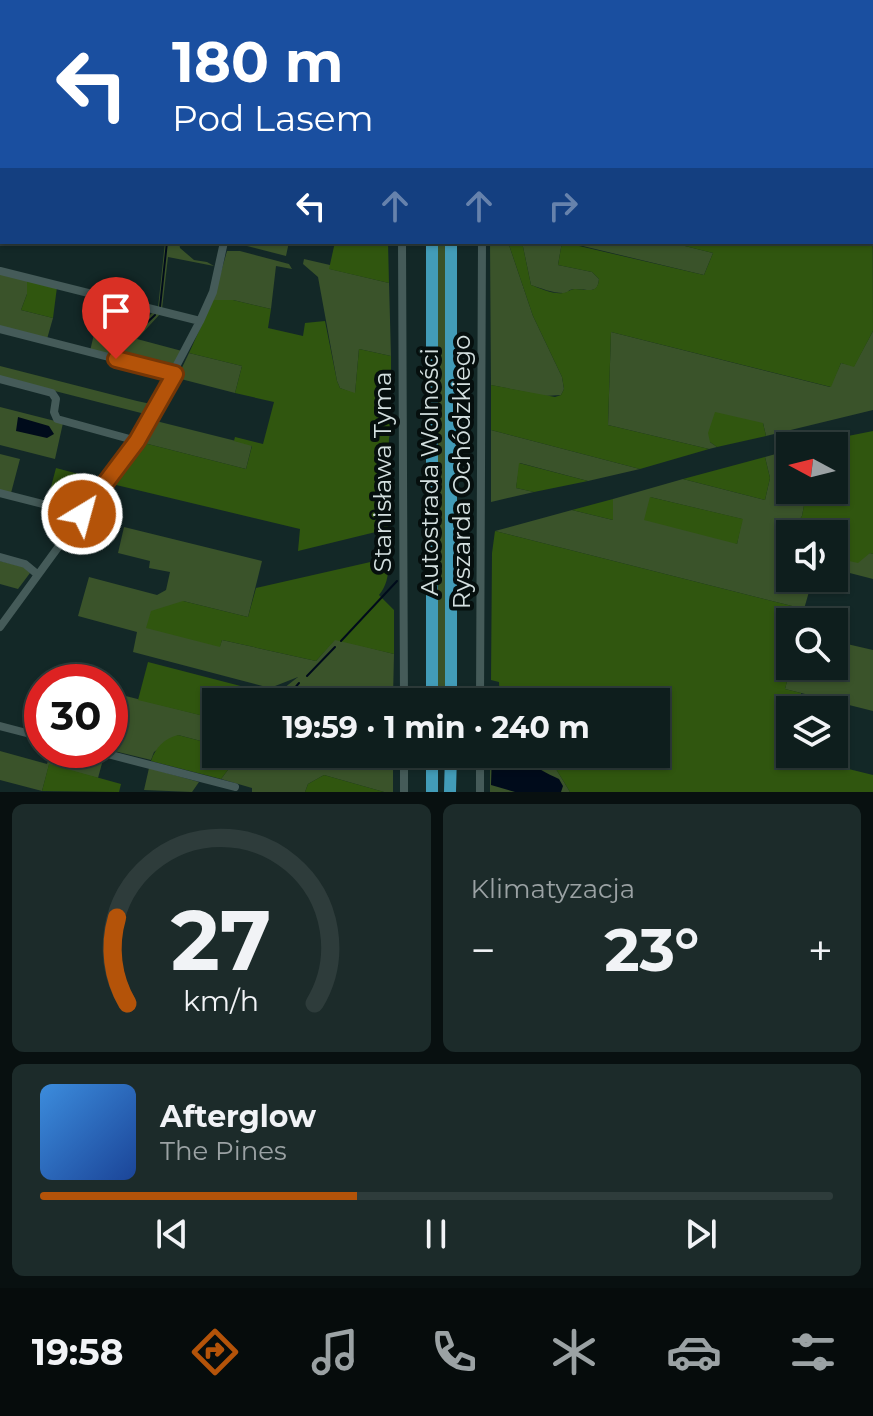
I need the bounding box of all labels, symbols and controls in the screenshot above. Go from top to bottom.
text: 180 m [172,28,344,96]
icon: left [40,32,144,136]
text: Pod Lasem [172,96,374,140]
icon: left [289,184,333,228]
icon: ahead [373,184,417,228]
icon: ahead [457,184,501,228]
icon: right [541,184,585,228]
pin [82,277,150,359]
icon: arrive [94,289,138,333]
street label: Ryszarda Ochódzkiego [447,335,476,609]
street label: Autostrada Wolności [415,348,444,596]
street label: Stanisława Tyma [368,372,397,572]
north arrow [776,432,848,504]
map controls [776,432,848,768]
position arrow [40,472,124,556]
button: sound [776,520,848,592]
button: search [776,608,848,680]
speed limit sign: 30 [24,664,128,768]
button: layers [776,696,848,768]
text: 19:59 · 1 min · 240 m [282,709,590,746]
text: Klimatyzacja [471,873,635,905]
text: 27 [171,889,272,991]
text: 23° [604,913,699,986]
text: − [471,923,496,977]
text: + [808,923,833,977]
text: km/h [183,983,259,1018]
text: Afterglow [160,1098,316,1135]
text: The Pines [160,1135,287,1167]
icon: previous [150,1212,194,1256]
icon: pause [414,1212,458,1256]
icon: next [679,1212,723,1256]
icon: directions [187,1324,243,1380]
icon: music [307,1324,363,1380]
icon: phone [426,1324,482,1380]
icon: climate [546,1324,602,1380]
icon: car [666,1324,722,1380]
icon: filters [785,1324,841,1380]
text: 19:58 [32,1330,123,1374]

